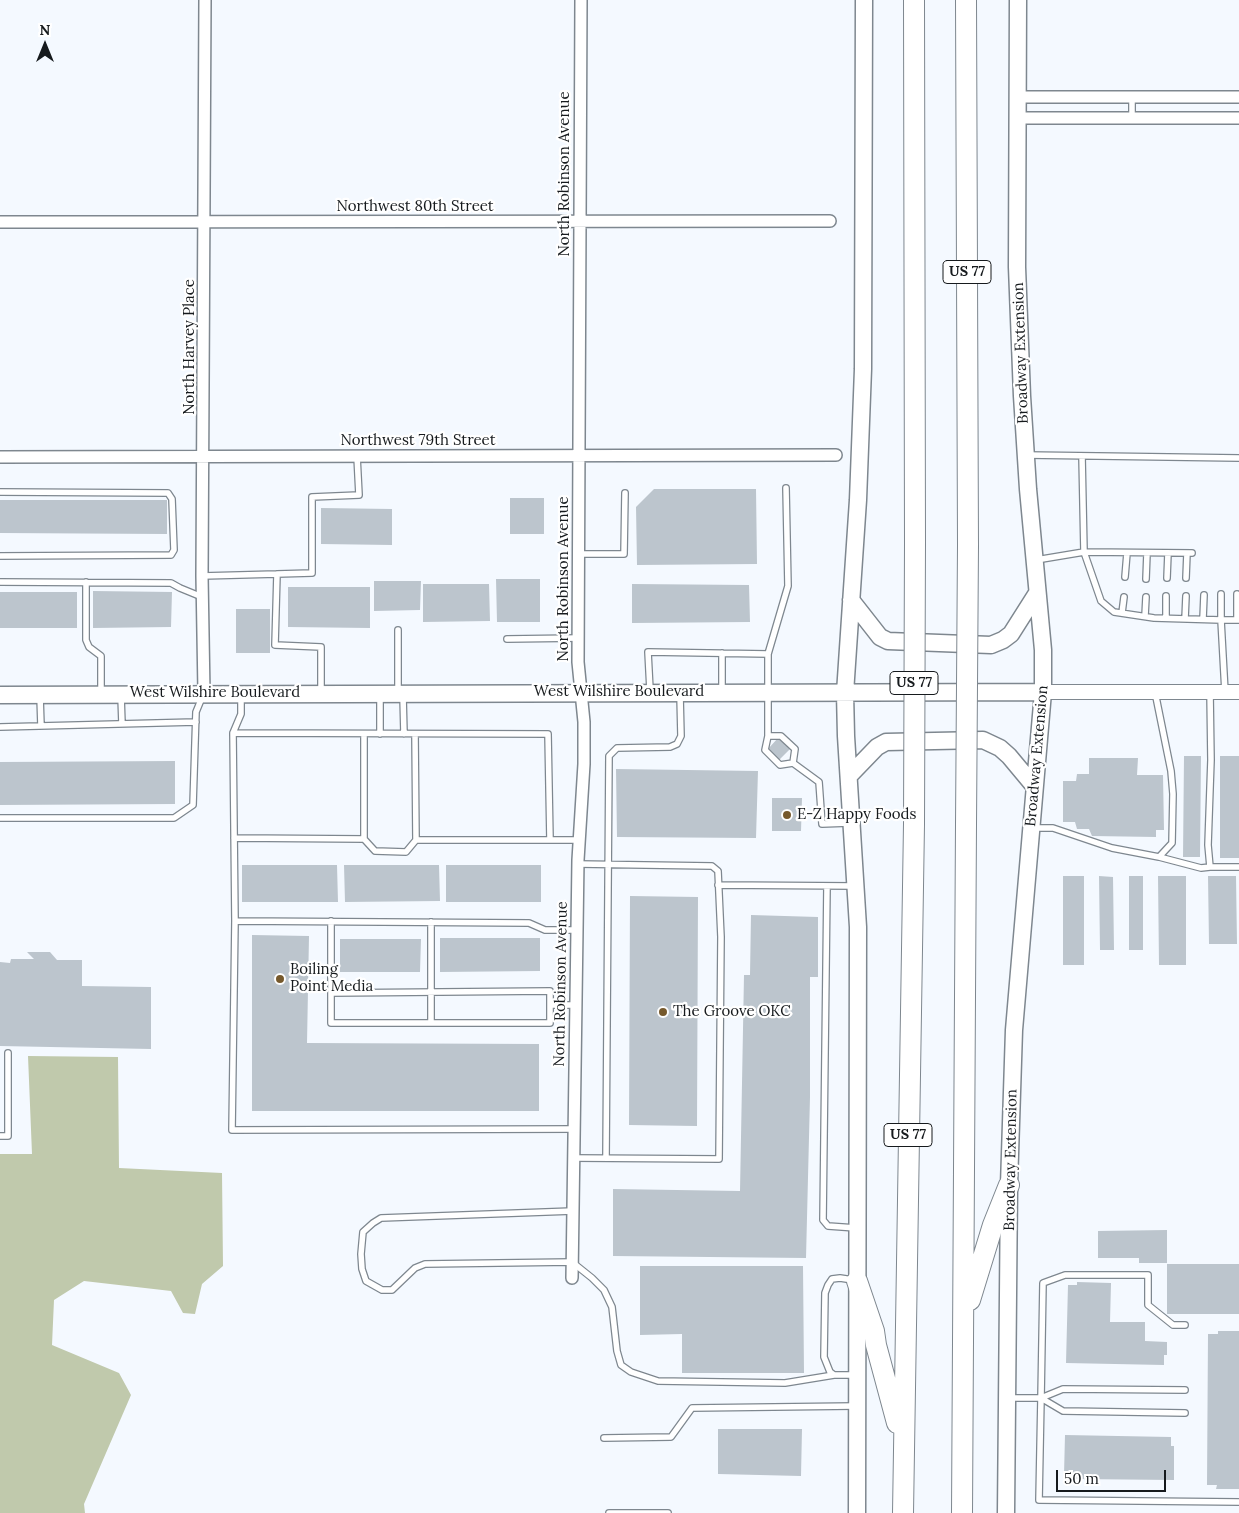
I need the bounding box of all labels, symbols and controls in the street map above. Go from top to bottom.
north arrow [20,20,70,70]
text: N [40,21,50,39]
street label: North Robinson Avenue [556,91,574,257]
street label: Northwest 80th Street [336,198,494,216]
road number: US 77 [943,260,991,284]
street label: North Harvey Place [181,279,199,415]
street label: Broadway Extension [1010,282,1032,424]
street label: Northwest 79th Street [341,432,495,450]
street label: North Robinson Avenue [555,496,573,662]
road number: US 77 [890,671,938,694]
street label: West Wilshire Boulevard [534,683,704,701]
street label: West Wilshire Boulevard [130,684,300,702]
street label: Broadway Extension [1022,685,1052,827]
place label: E-Z Happy Foods [797,806,916,824]
marker: E-Z Happy Foods [781,809,793,821]
street label: North Robinson Avenue [551,901,571,1067]
place label: Boiling Point Media [290,961,373,996]
marker: Boiling Point Media [274,973,286,985]
place label: The Groove OKC [673,1003,791,1021]
marker: The Groove OKC [657,1006,669,1018]
street label: Broadway Extension [1001,1089,1021,1231]
road number: US 77 [884,1124,932,1146]
scale bar [1059,1460,1169,1492]
text: 50 m [1064,1469,1099,1488]

